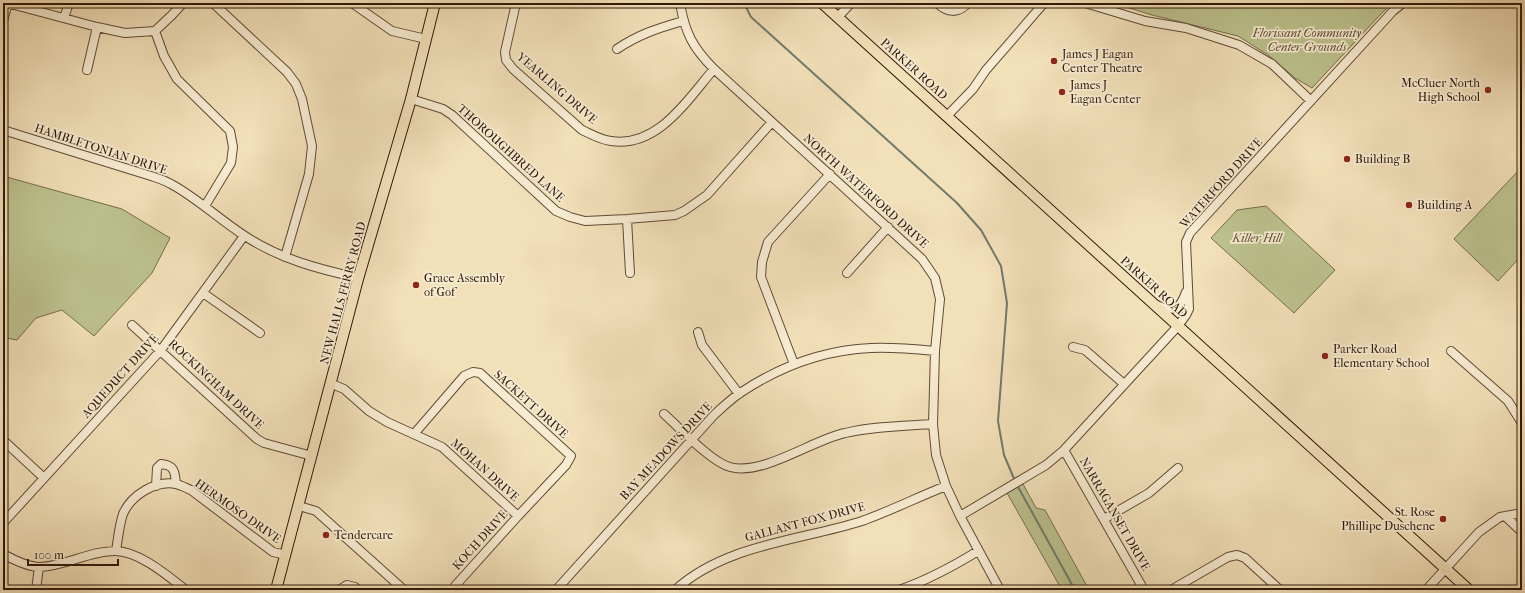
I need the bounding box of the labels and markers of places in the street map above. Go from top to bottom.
place label: James J Eagan Center Theatre [1061,47,1143,75]
marker: James J Eagan Center Theatre [1049,56,1059,66]
place label: McCluer North High School [1401,76,1481,104]
place label: James J Eagan Center [1069,78,1141,106]
marker: McCluer North High School [1483,85,1493,95]
marker: James J Eagan Center [1057,87,1067,97]
place label: Building B [1355,152,1410,166]
marker: Building B [1342,154,1352,164]
place label: Building A [1417,198,1472,212]
marker: Building A [1404,200,1414,210]
place label: Grace Assembly of Gof [424,271,506,299]
marker: Grace Assembly of Gof [411,280,421,290]
place label: Parker Road Elementary School [1333,342,1430,370]
marker: Parker Road Elementary School [1320,351,1330,361]
place label: St. Rose Phillipe Duschene [1341,505,1435,533]
marker: St. Rose Phillipe Duschene [1438,514,1448,524]
place label: Tendercare [334,528,393,542]
marker: Tendercare [321,530,331,540]

